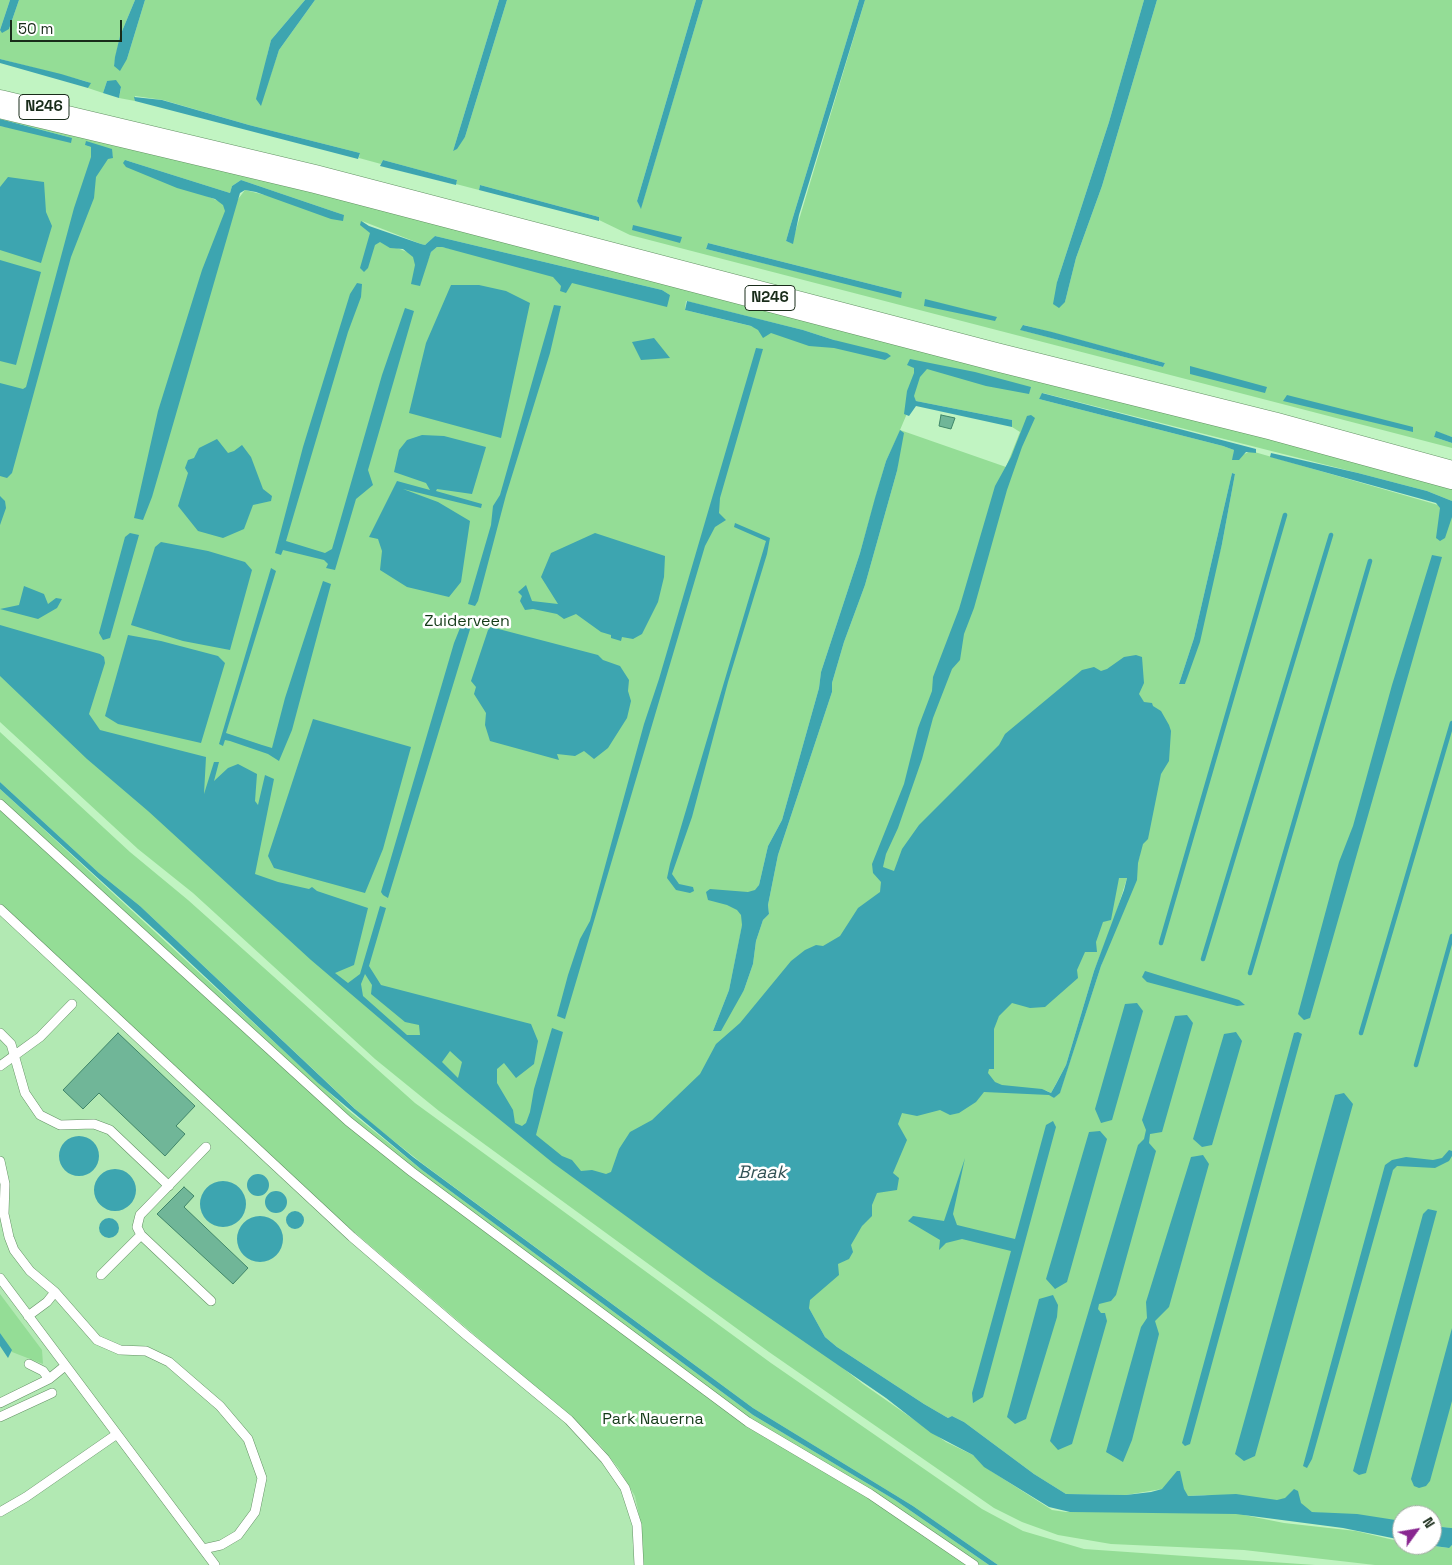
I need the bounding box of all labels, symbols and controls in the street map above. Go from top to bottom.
scale bar [12,10,125,42]
text: 50 m [18,19,53,38]
road number: N246 [19,94,69,120]
road number: N246 [745,286,795,310]
park label: Zuiderveen [424,612,510,632]
water label: Braak [738,1162,786,1184]
park label: Park Nauerna [602,1410,704,1430]
north arrow [1392,1505,1442,1555]
text: N [1419,1514,1439,1531]

